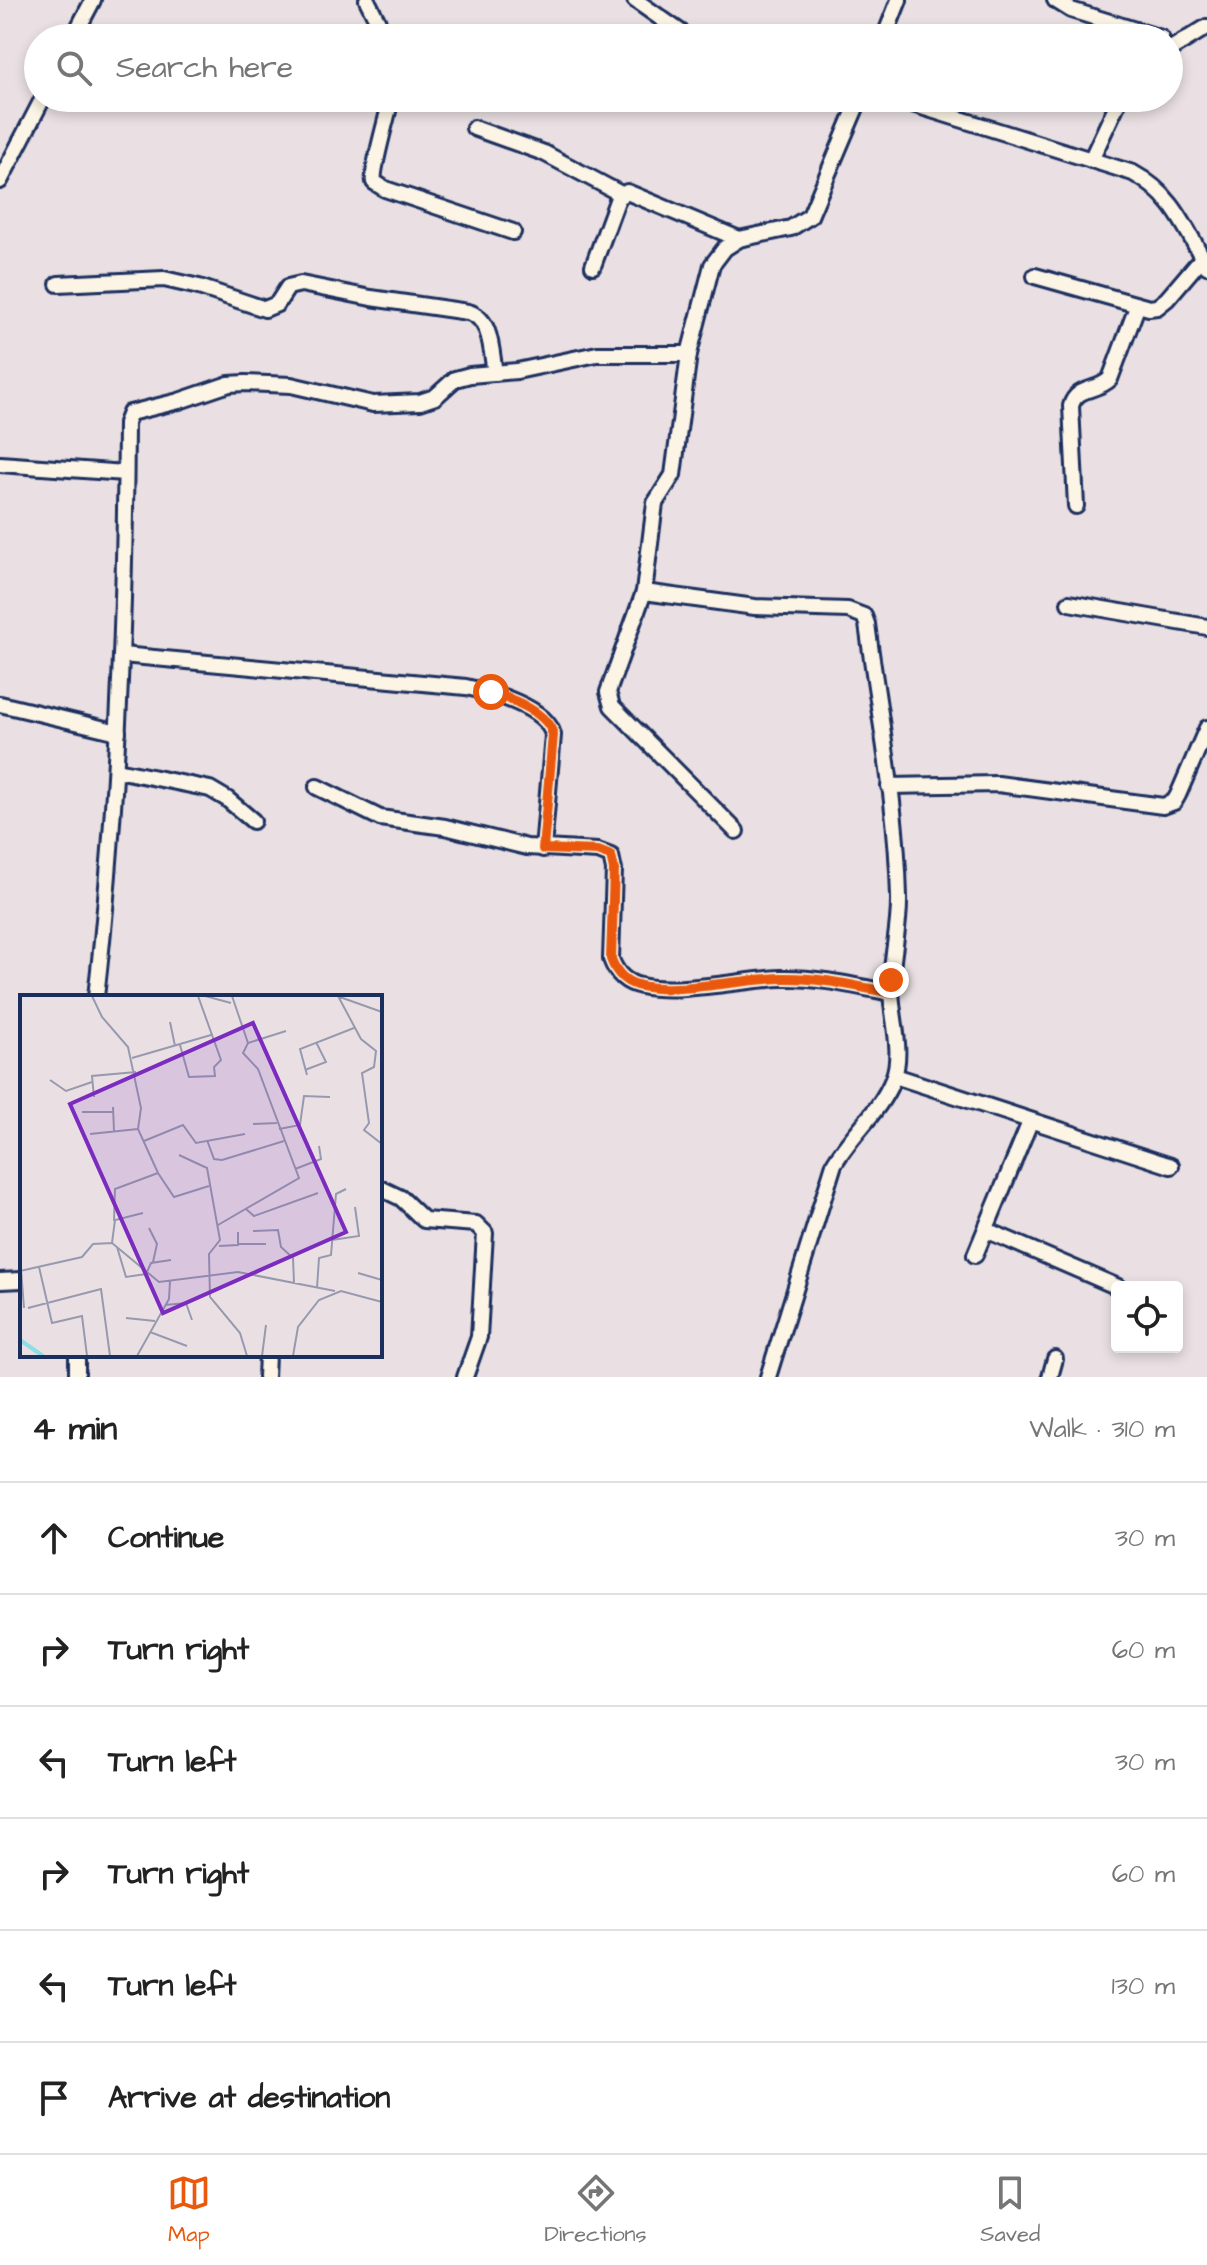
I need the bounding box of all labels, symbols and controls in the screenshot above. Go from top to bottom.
search box [24,24,1183,112]
icon: search [52,46,96,90]
text: Search here [116,47,293,89]
route start [473,674,509,710]
route end [873,962,909,998]
inset map [20,995,382,1357]
map controls [1111,1281,1183,1353]
button: locate [1111,1281,1183,1353]
text: 4 min [32,1405,117,1453]
text: Walk · 310 m [1029,1411,1175,1447]
icon: ahead [32,1516,76,1560]
text: Continue [108,1517,224,1559]
text: 30 m [1115,1520,1175,1556]
icon: right [32,1628,76,1672]
text: Turn right [108,1629,249,1671]
text: 60 m [1112,1632,1175,1668]
icon: left [32,1740,76,1784]
text: Turn left [108,1741,236,1783]
text: 30 m [1115,1744,1175,1780]
icon: right [32,1852,76,1896]
text: Turn right [108,1853,249,1895]
text: 60 m [1112,1856,1175,1892]
icon: left [32,1964,76,2008]
text: Turn left [108,1965,236,2007]
text: 130 m [1111,1968,1175,2004]
icon: arrive [32,2076,76,2120]
text: Arrive at destination [108,2077,390,2119]
tab: Map [167,2171,211,2250]
tab: Directions [544,2171,647,2250]
tab: Saved [980,2171,1040,2250]

